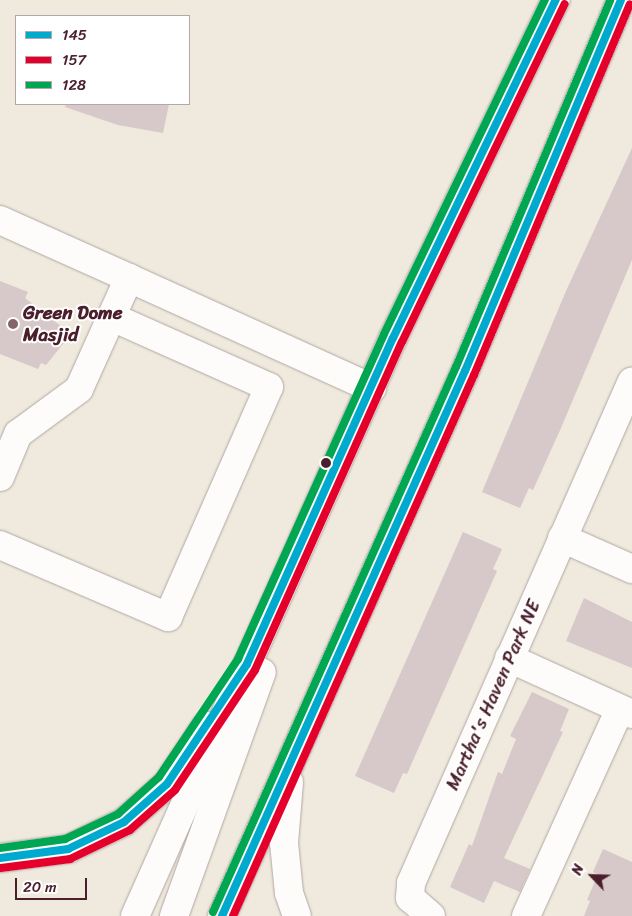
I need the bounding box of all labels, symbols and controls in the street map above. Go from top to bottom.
legend [15,15,190,105]
text: 145 [62,22,87,48]
text: 157 [62,47,86,73]
text: 128 [62,72,86,98]
place label: Green Dome Masjid [23,302,123,346]
marker: Green Dome Masjid [7,318,19,330]
unlabelled marker [321,458,331,468]
street label: Martha's Haven Park NE [441,596,545,794]
north arrow [567,851,617,901]
text: N [564,860,591,879]
scale bar [18,868,90,900]
text: 20 m [23,874,57,900]

